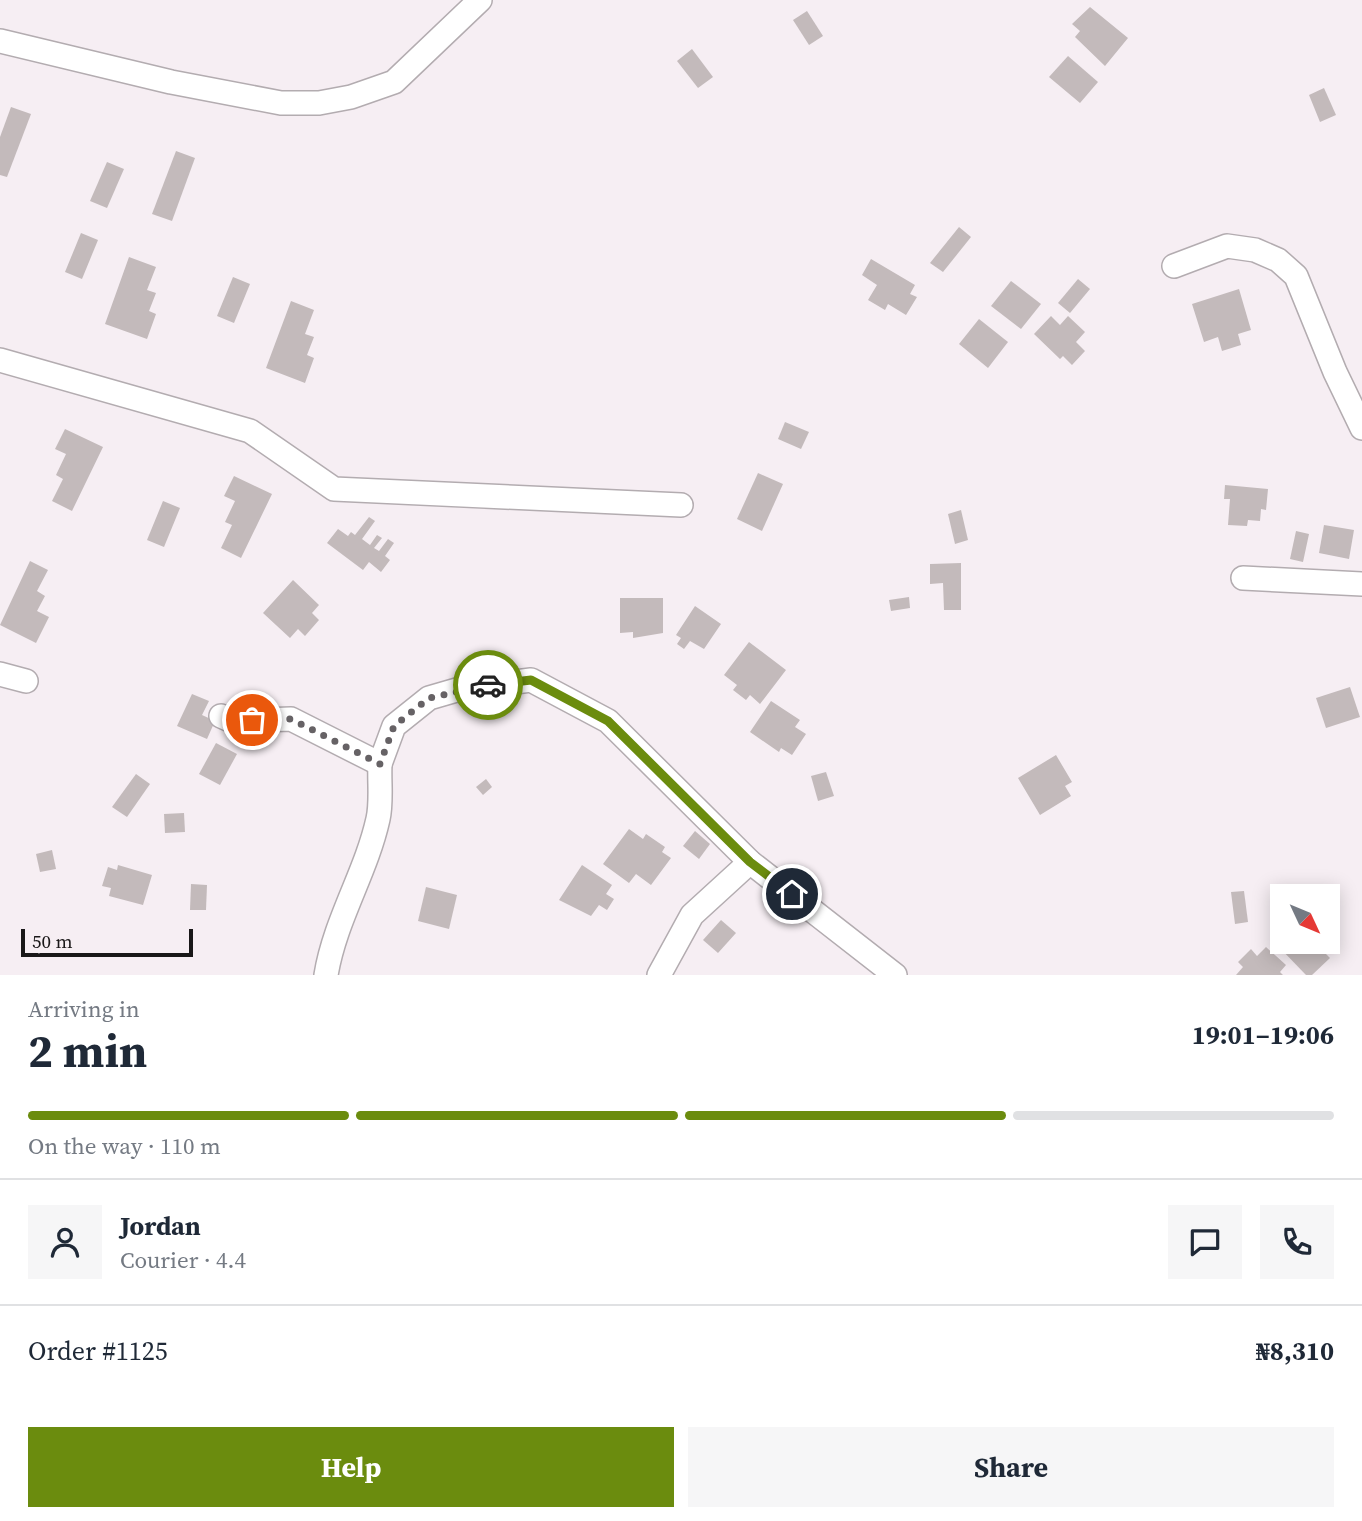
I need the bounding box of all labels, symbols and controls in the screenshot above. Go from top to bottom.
courier [453,650,523,720]
icon: car [469,666,507,704]
pin [222,690,282,750]
icon: bag [233,701,271,739]
pin [762,864,822,924]
icon: home [773,875,811,913]
north arrow [1270,884,1340,954]
map controls [1270,884,1340,954]
scale bar [21,926,192,958]
text: 50 m [32,928,73,954]
text: Arriving in [28,993,140,1025]
text: 19:01–19:06 [1192,1017,1334,1053]
text: 2 min [28,1019,147,1082]
text: On the way · 110 m [28,1130,221,1162]
button: person [28,1205,102,1279]
button: chat [1168,1205,1242,1279]
button: phone [1260,1205,1334,1279]
text: Jordan [120,1208,201,1244]
text: Courier · 4.4 [120,1244,246,1276]
text: Order #1125 [28,1333,168,1369]
text: ₦8,310 [1256,1333,1334,1369]
button: Help [28,1427,674,1507]
button: Share [688,1427,1334,1507]

